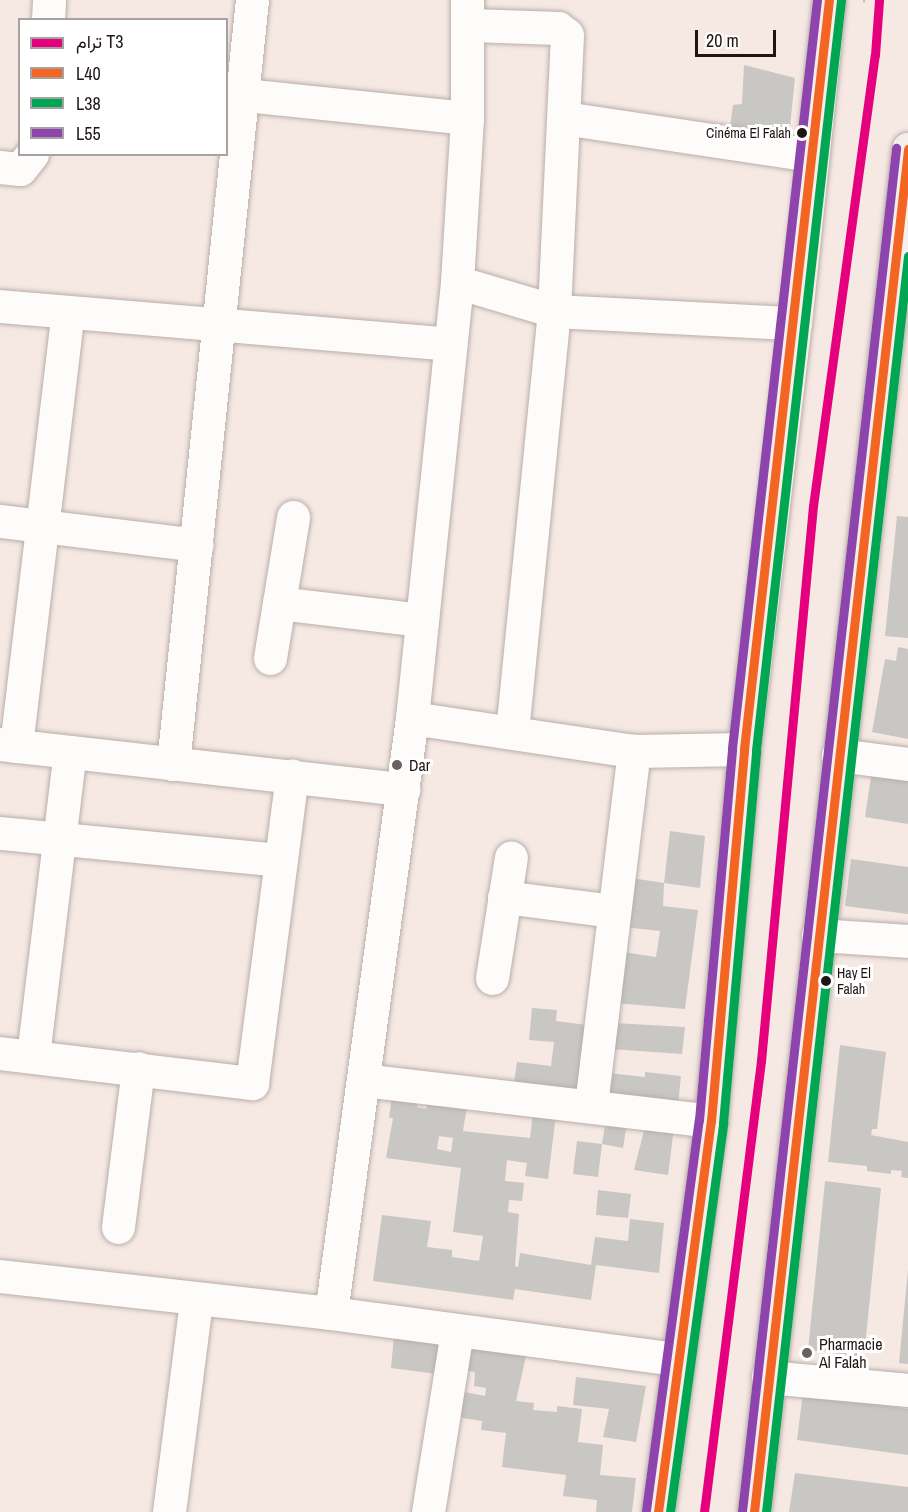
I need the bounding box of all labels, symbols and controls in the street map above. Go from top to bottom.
legend [18,18,228,156]
scale bar [698,18,779,56]
text: 20 m [706,28,739,53]
text: ترام T3 [76,29,123,54]
text: L40 [76,61,101,86]
text: L38 [76,91,101,116]
text: L55 [76,121,101,146]
place label: Cinéma El Falah [706,125,791,141]
marker: Cinéma El Falah [796,127,808,139]
place label: Dar [409,755,430,775]
marker: Dar [390,758,404,772]
place label: Hay El Falah [837,965,871,998]
marker: Hay El Falah [820,975,832,987]
place label: Pharmacie Al Falah [819,1334,882,1372]
marker: Pharmacie Al Falah [800,1346,814,1360]

